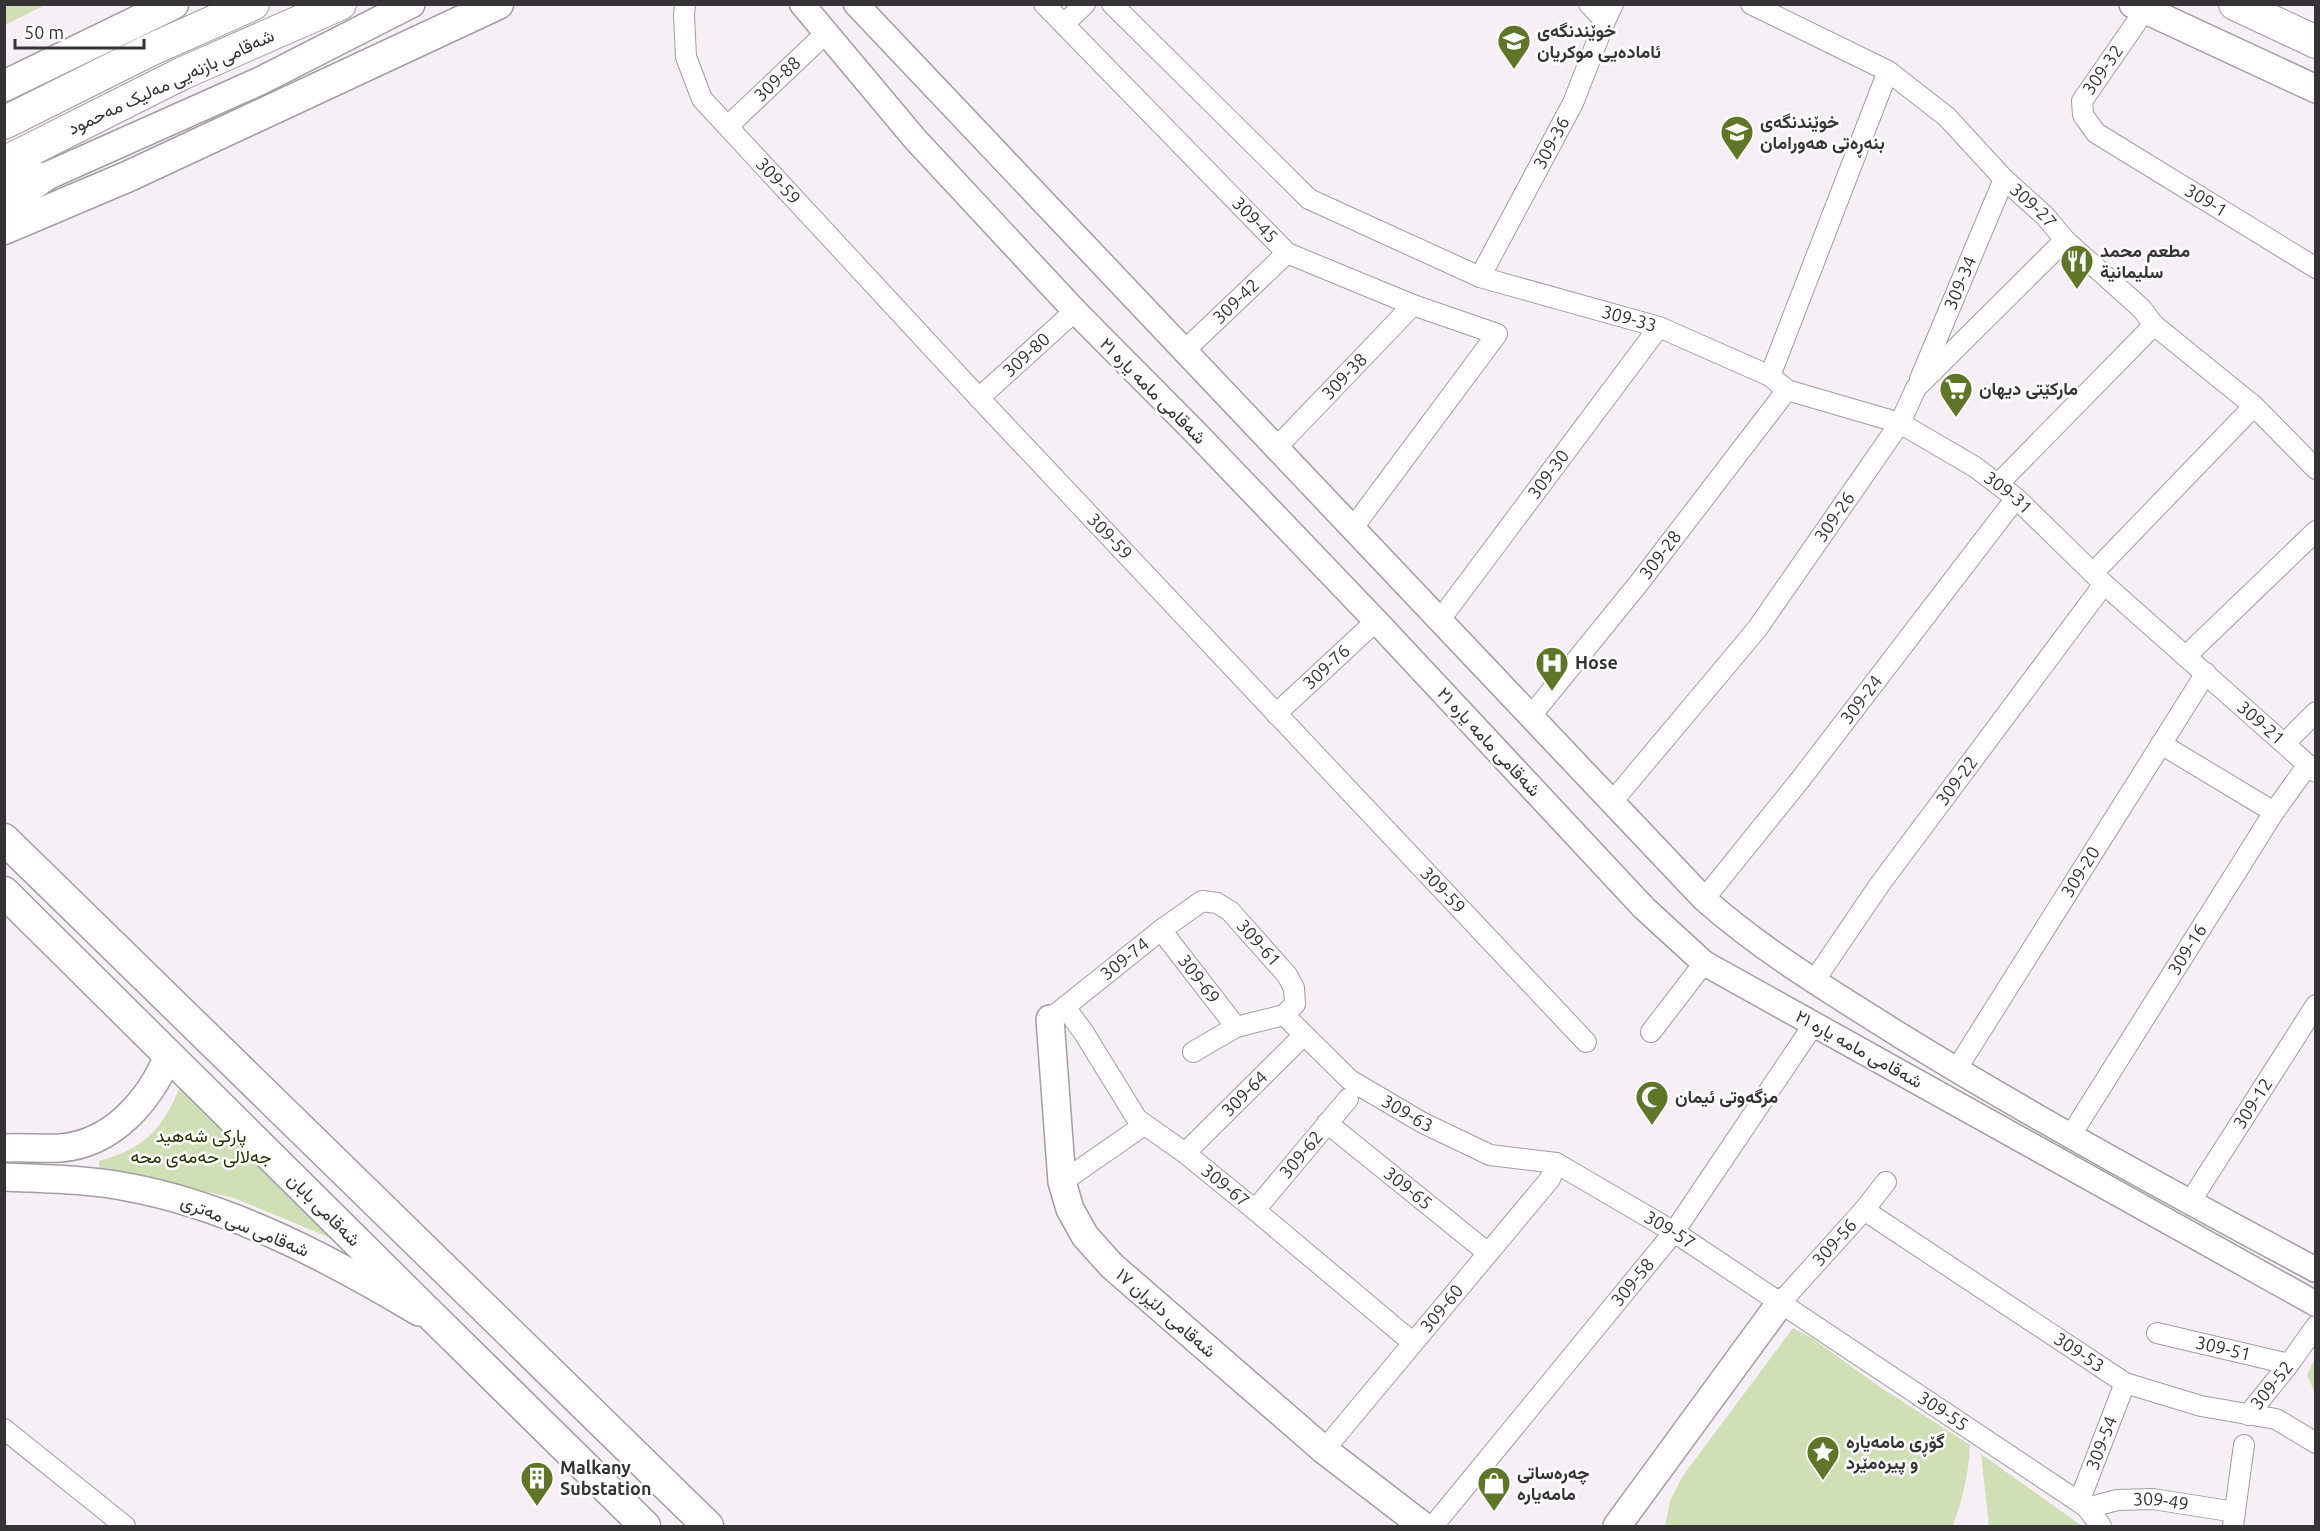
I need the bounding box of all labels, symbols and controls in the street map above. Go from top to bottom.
scale bar [15,12,144,50]
place label: خوێندنگەی ئامادەیی موکریان [1537,20,1661,63]
text: 50 m [24,22,64,42]
school or university icon: خوێندنگەی ئامادەیی موکریان [1496,23,1532,70]
street label: شەقامی بازنەیی مەلیک مەحمود [64,24,278,140]
street label: 309-32 [2078,41,2126,98]
street label: 309-88 [749,52,804,105]
place label: خوێندنگەی بنەڕەتی هەورامان [1760,111,1885,158]
street label: 309-36 [1529,113,1573,172]
school or university icon: خوێندنگەی بنەڕەتی هەورامان [1719,114,1755,161]
street label: 309-59 [752,153,805,208]
street label: 309-27 [2006,179,2061,231]
street label: 309-1 [2182,179,2231,220]
street label: 309-45 [1229,192,1282,246]
place label: مطعم محمد سليمانية [2100,240,2190,283]
restaurant icon: مطعم محمد سليمانية [2059,243,2095,290]
street label: 309-34 [1939,253,1979,312]
street label: 309-42 [1208,274,1263,327]
street label: 309-33 [1600,301,1659,335]
street label: 309-80 [998,328,1053,380]
street label: شەقامی مامە یارە ٢١ [1095,333,1211,449]
street label: 309-38 [1317,349,1370,403]
supermarket icon: مارکێتی دیهان [1938,371,1974,418]
place label: مارکێتی دیهان [1979,378,2078,400]
street label: 309-30 [1523,445,1573,502]
street label: 309-31 [1981,467,2037,517]
street label: 309-26 [1810,488,1858,545]
street label: 309-59 [1084,509,1137,563]
street label: 309-28 [1635,526,1685,583]
street label: 309-76 [1299,640,1353,693]
hospital icon: Hose [1534,645,1570,692]
place label: Hose [1575,652,1618,672]
street label: 309-24 [1836,671,1886,727]
street label: شەقامی مامە یارە ٢١ [1433,683,1545,801]
street label: 309-21 [2234,696,2289,748]
street label: 309-22 [1931,752,1981,809]
street label: 309-20 [2056,842,2103,900]
street label: 309-59 [1417,862,1470,917]
street label: 309-61 [1233,915,1285,970]
street label: 309-16 [2163,920,2210,978]
street label: 309-74 [1096,933,1152,984]
street label: 309-69 [1175,950,1225,1007]
street label: شەقامی مامە یارە ٢١ [1792,1005,1926,1093]
street label: 309-64 [1217,1066,1271,1120]
street label: 309-12 [2229,1074,2276,1132]
mosque icon: مزگەوتی ئیمان [1634,1079,1670,1126]
place label: مزگەوتی ئیمان [1675,1086,1778,1108]
street label: 309-63 [1378,1090,1436,1135]
park label: پارکی شەھید جەلالی حەمەی محە [131,1125,271,1168]
street label: 309-62 [1275,1126,1326,1182]
street label: 309-67 [1198,1160,1254,1210]
street label: 309-65 [1380,1162,1437,1213]
street label: شەقامی بابان [283,1169,365,1251]
street label: شەقامی سی مەتری [178,1190,312,1262]
street label: 309-57 [1641,1206,1699,1252]
street label: 309-56 [1808,1214,1860,1269]
street label: 309-58 [1606,1254,1657,1310]
street label: شەقامی دلێران ١٧ [1112,1264,1220,1362]
street label: 309-60 [1415,1280,1467,1336]
street label: 309-53 [2051,1328,2108,1376]
street label: 309-51 [2194,1331,2253,1364]
street label: 309-52 [2246,1357,2296,1413]
street label: 309-55 [1915,1387,1972,1434]
street label: 309-54 [2081,1413,2120,1473]
place label: گۆڕی مامەیارە و پیرەمێرد [1846,1431,1945,1475]
place icon: گۆڕی مامەیارە و پیرەمێرد [1805,1434,1841,1481]
place label: Malkany Substation [560,1457,651,1498]
building icon: Malkany Substation [519,1460,555,1507]
place label: چەرەساتی مامەیارە [1517,1462,1590,1505]
shop icon: چەرەساتی مامەیارە [1476,1465,1512,1512]
street label: 309-49 [2133,1488,2190,1514]

